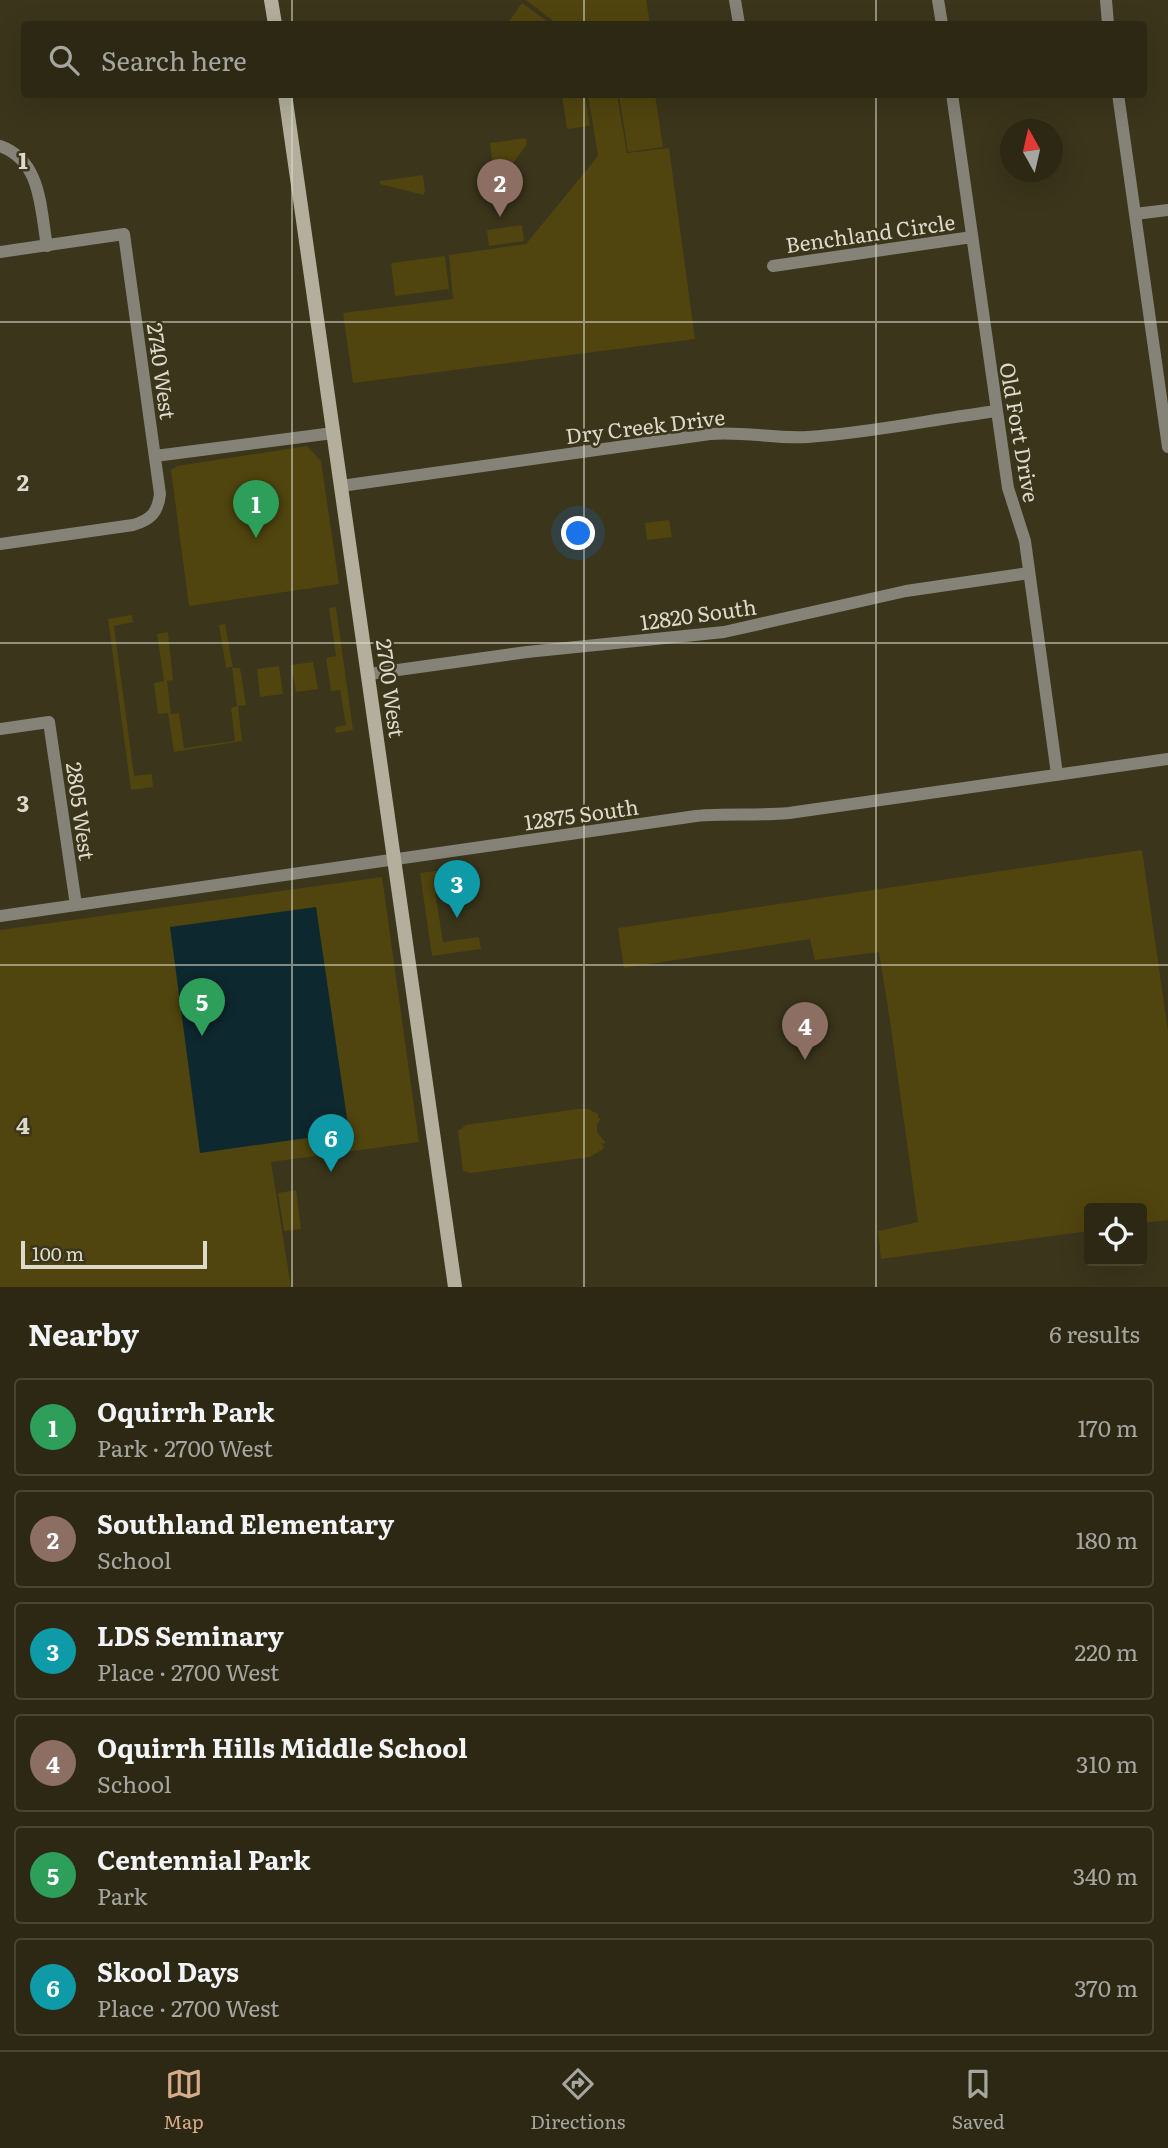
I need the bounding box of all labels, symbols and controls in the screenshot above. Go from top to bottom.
search box [21,21,1147,98]
text: Search here [101,40,247,79]
icon: search [45,41,83,79]
north arrow [1000,119,1063,182]
text: 1 [18,142,28,176]
pin: 2 [477,159,523,217]
street label: Benchland Circle [783,205,957,259]
street label: 2740 West [141,321,185,422]
street label: Old Fort Drive [993,360,1049,505]
street label: Dry Creek Drive [564,400,727,450]
text: 2 [17,464,29,498]
pin: 1 [233,480,279,538]
your location [561,516,595,550]
street label: 12820 South [638,589,758,637]
street label: 2700 West [370,637,414,740]
street label: 2805 West [60,760,104,862]
text: 3 [17,785,29,819]
street label: 12875 South [522,790,640,836]
pin: 3 [434,860,480,918]
pin: 5 [179,978,225,1036]
pin: 4 [782,1002,828,1060]
text: 4 [16,1107,30,1141]
pin: 6 [308,1114,354,1172]
map controls [1084,1203,1147,1266]
button: locate [1084,1203,1147,1266]
scale bar [21,1238,206,1270]
text: 100 m [32,1239,84,1267]
text: Nearby [28,1311,139,1355]
text: 6 results [1049,1316,1140,1350]
text: Oquirrh Park [97,1391,275,1430]
text: 1 [48,1410,58,1444]
text: 170 m [1077,1410,1138,1444]
text: Park · 2700 West [97,1430,273,1464]
text: Southland Elementary [97,1503,394,1542]
text: 2 [47,1522,59,1556]
text: 180 m [1076,1522,1138,1556]
text: School [97,1542,171,1576]
text: LDS Seminary [97,1615,284,1654]
text: 3 [47,1634,59,1668]
text: 220 m [1074,1634,1138,1668]
text: Place · 2700 West [97,1654,279,1688]
text: Oquirrh Hills Middle School [97,1727,468,1766]
text: 4 [46,1746,60,1780]
text: 310 m [1076,1746,1138,1780]
text: School [97,1766,171,1800]
text: Centennial Park [97,1839,310,1878]
text: 5 [47,1858,59,1892]
text: 340 m [1073,1858,1138,1892]
text: Park [97,1878,147,1912]
text: Skool Days [97,1951,239,1990]
text: 6 [46,1970,60,2004]
text: 370 m [1074,1970,1138,2004]
text: Place · 2700 West [97,1990,279,2024]
tab: Map [163,2065,204,2135]
tab: Directions [530,2065,625,2135]
tab: Saved [952,2065,1005,2135]

